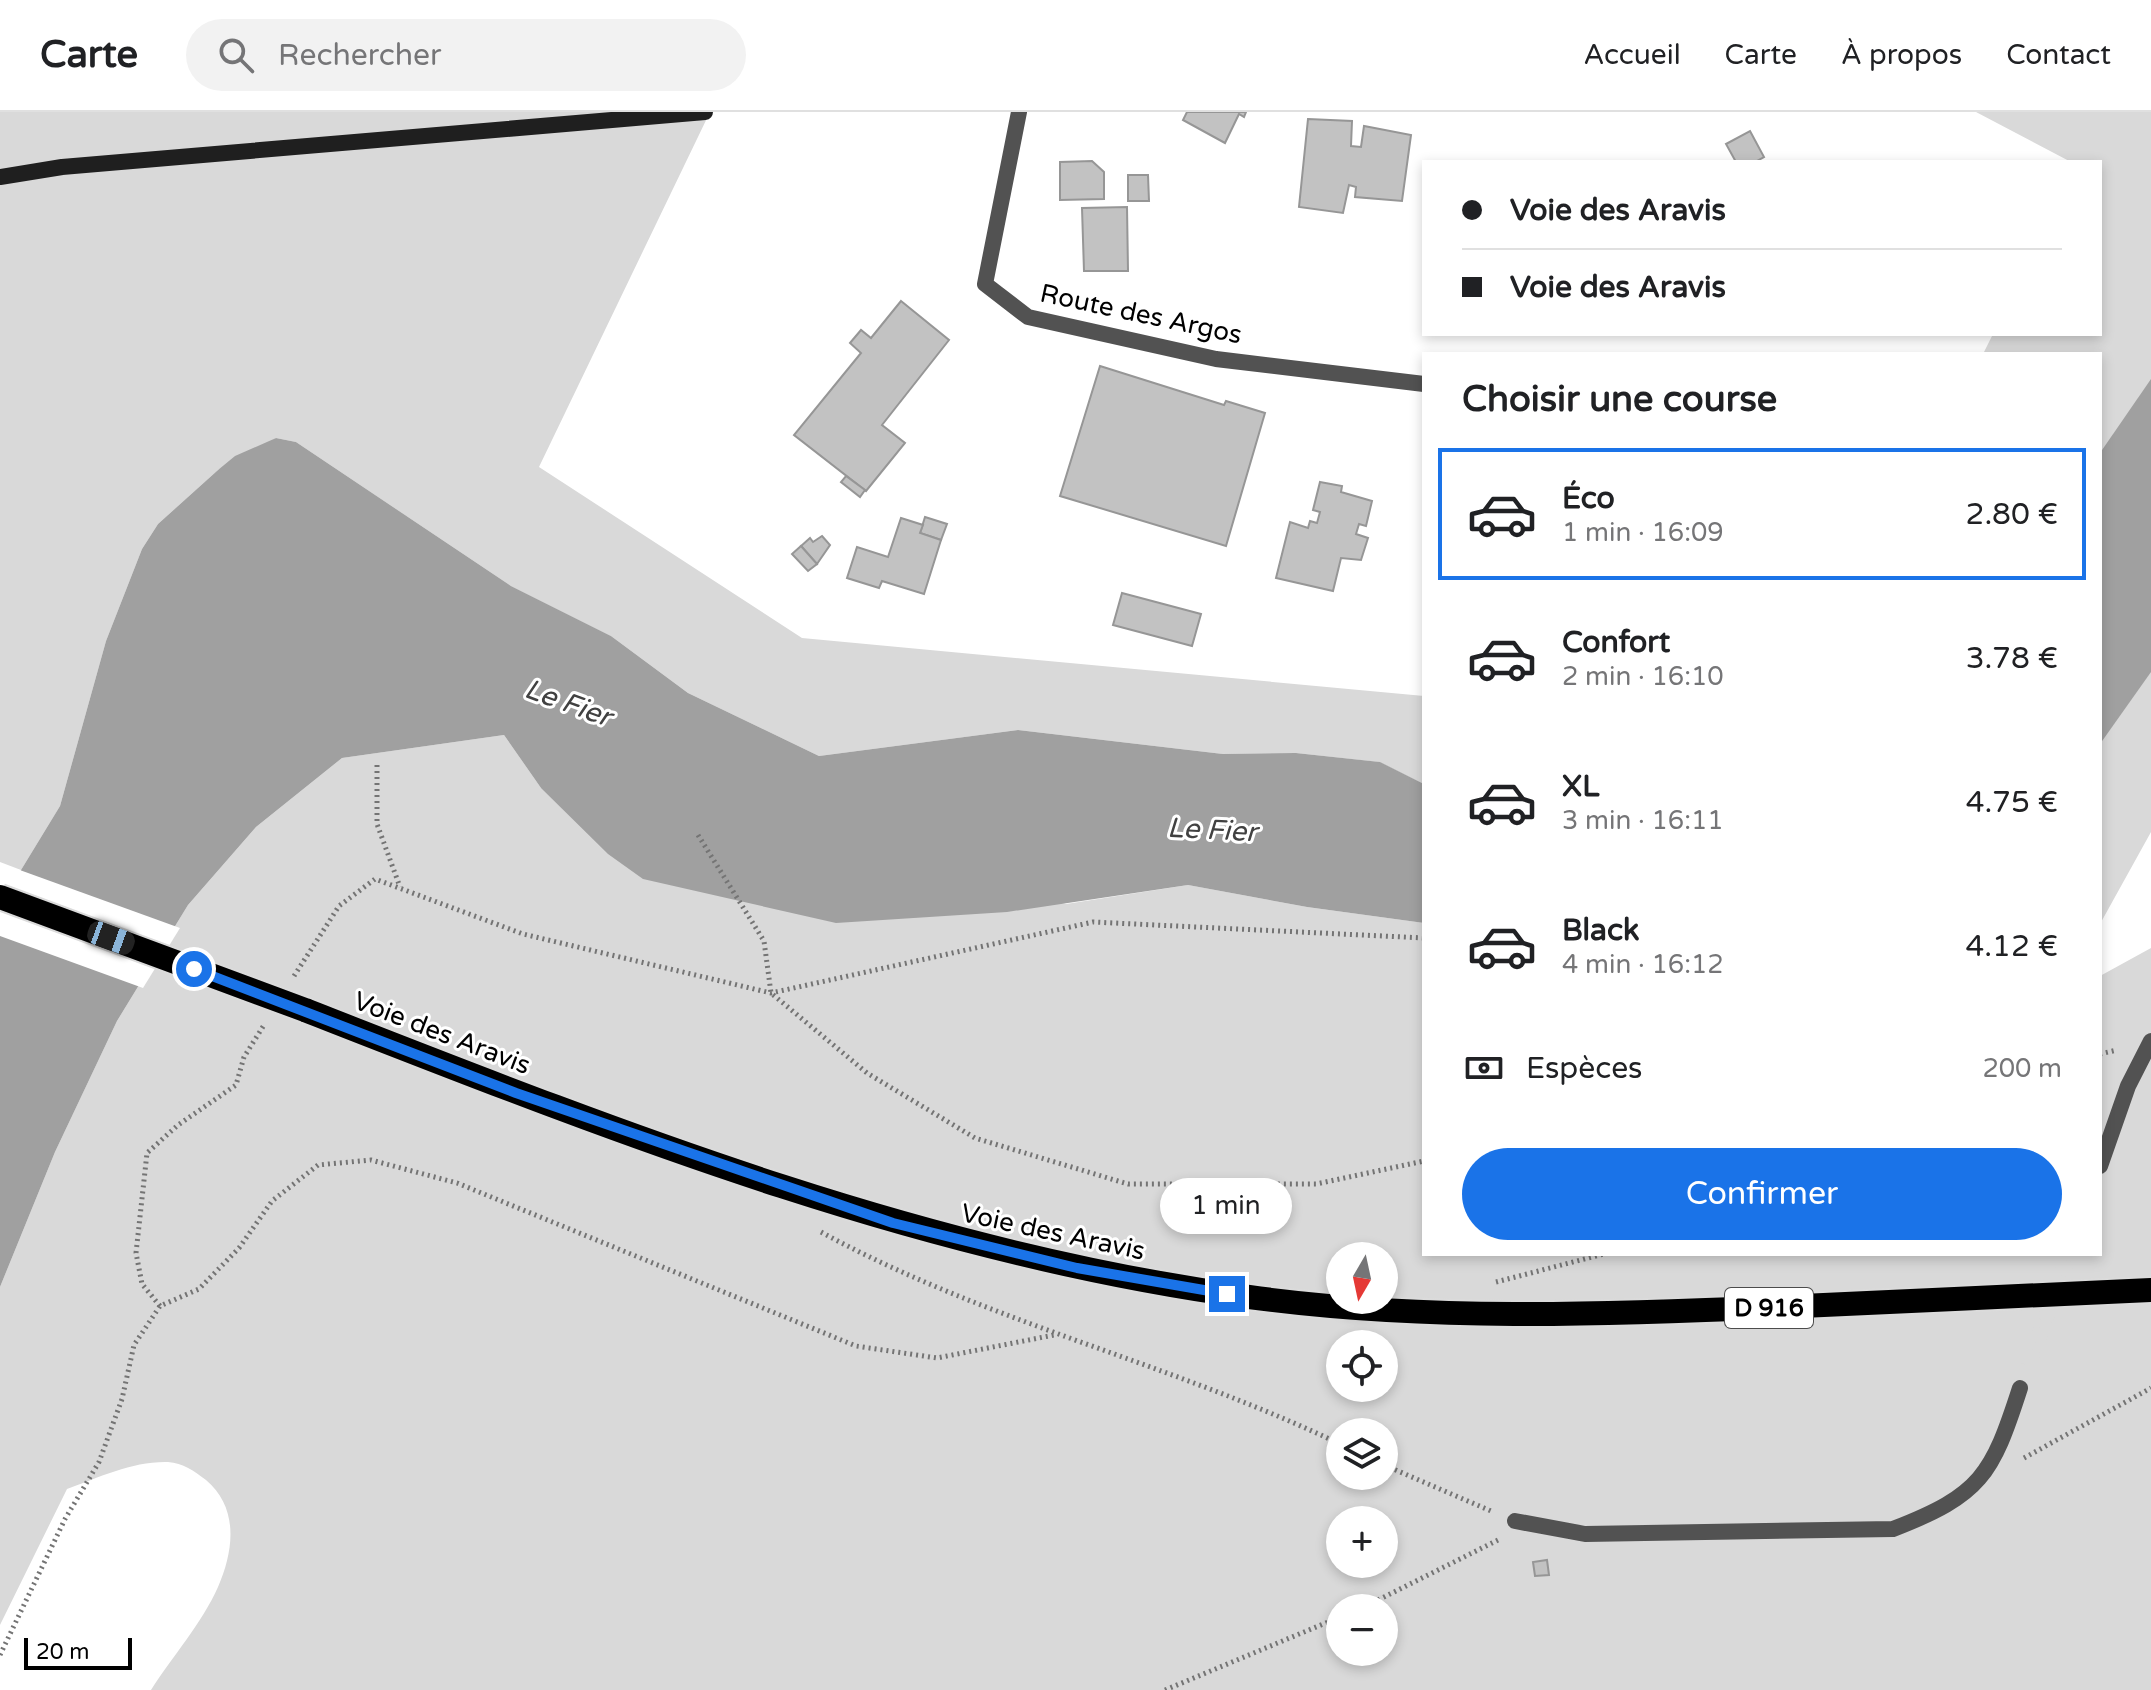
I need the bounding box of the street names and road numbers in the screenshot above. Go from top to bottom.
street label: Route des Argos [1037,278,1245,350]
street label: Voie des Aravis [349,985,535,1081]
street label: Voie des Aravis [958,1197,1148,1267]
road number: D 916 [1725,1288,1813,1328]

